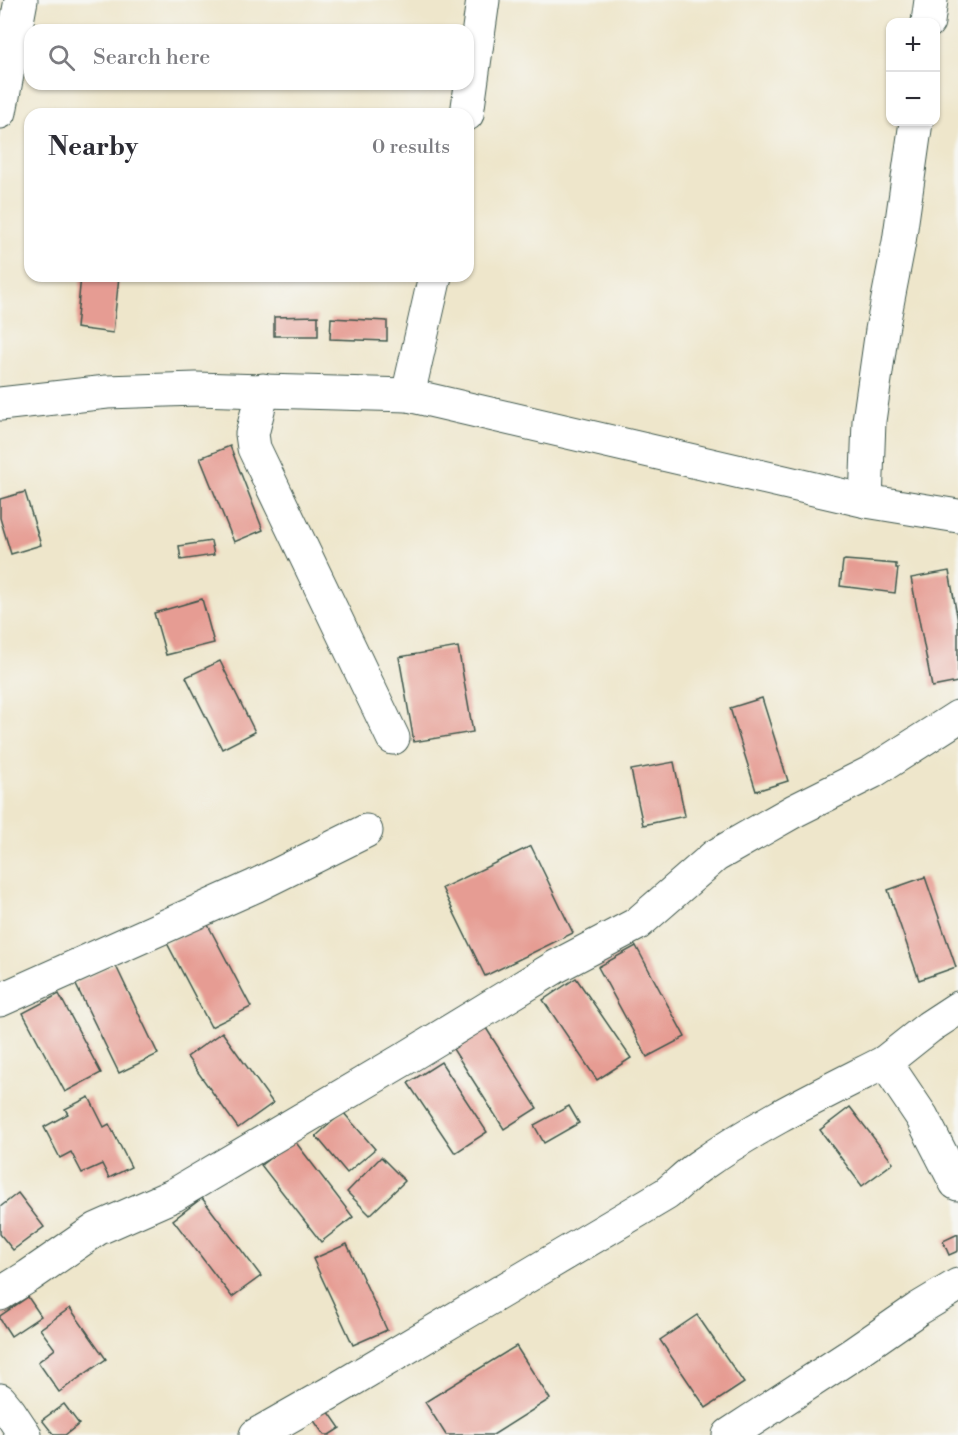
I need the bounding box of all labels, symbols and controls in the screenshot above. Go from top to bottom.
map controls [886,18,940,126]
button: + [886,18,940,72]
search box [24,24,474,90]
icon: search [45,41,78,74]
text: Search here [93,44,210,71]
button: − [886,72,940,126]
text: Nearby [48,131,138,163]
text: 0 results [372,135,450,160]

